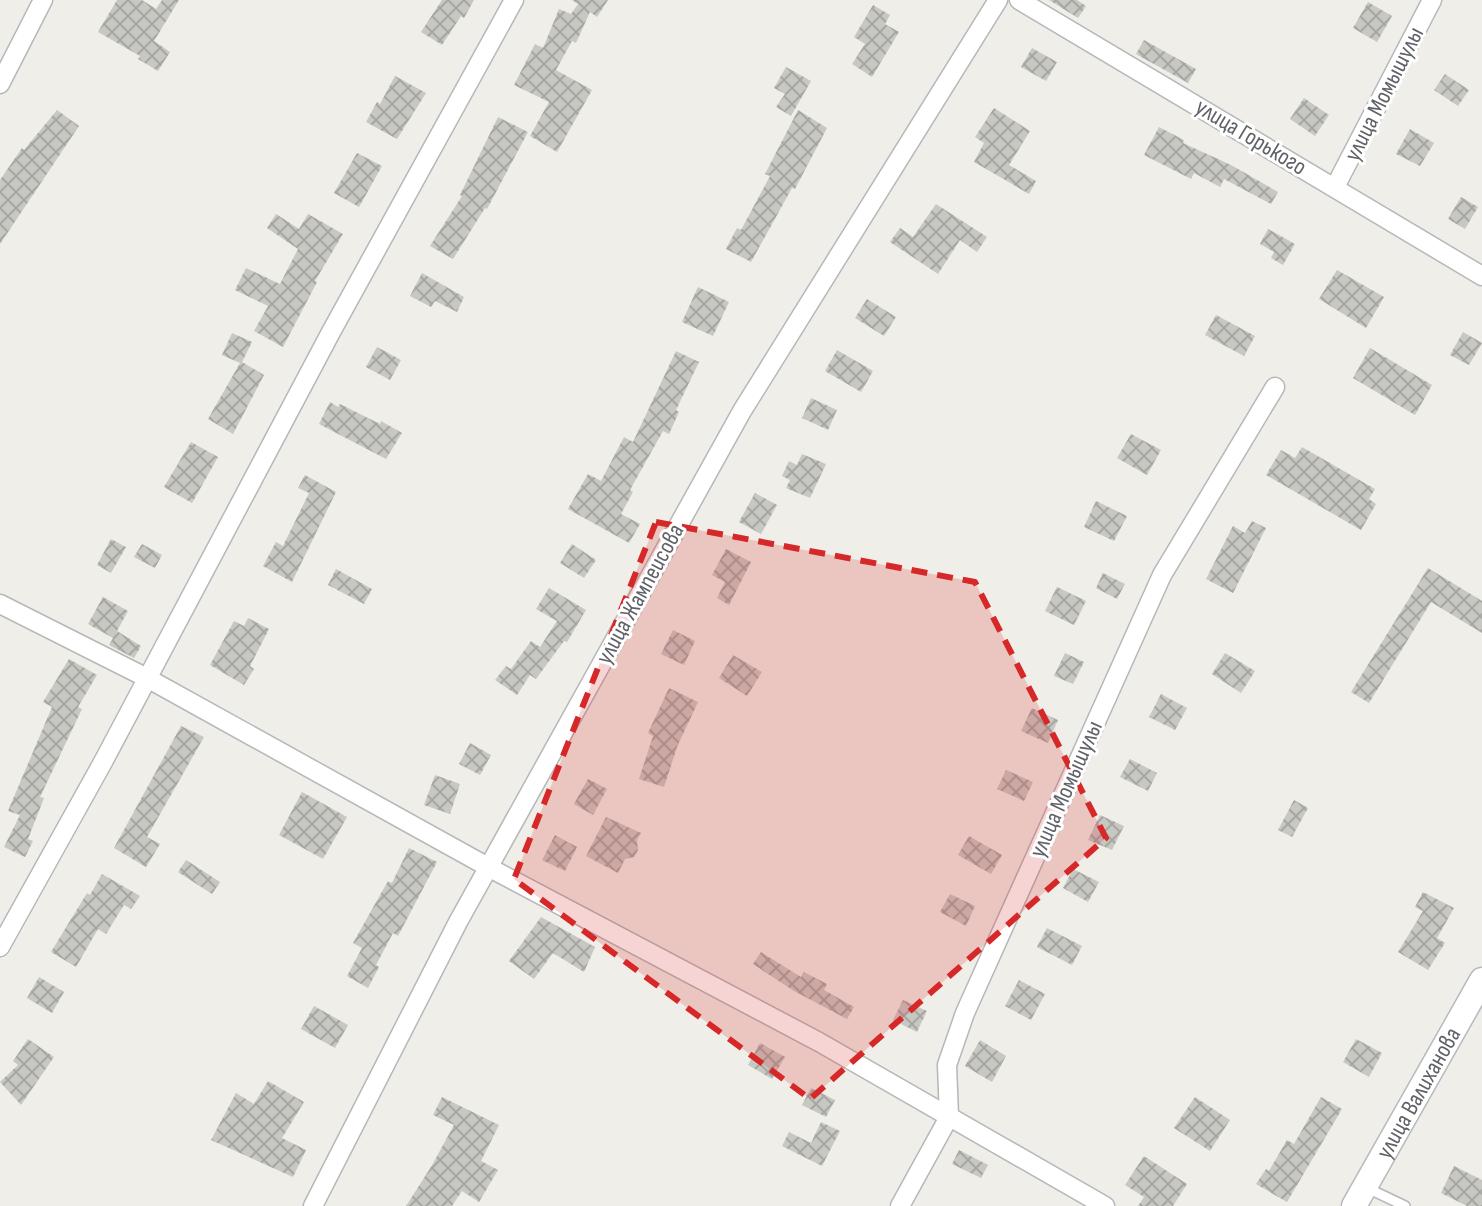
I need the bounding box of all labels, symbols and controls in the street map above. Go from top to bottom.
street label: улица Момышулы [1338,22,1430,166]
street label: улица Горького [1190,92,1312,182]
street label: улица Жампеисова [590,519,690,669]
street label: улица Момышулы [1023,716,1109,862]
street label: улица Валиханова [1369,1022,1467,1164]

